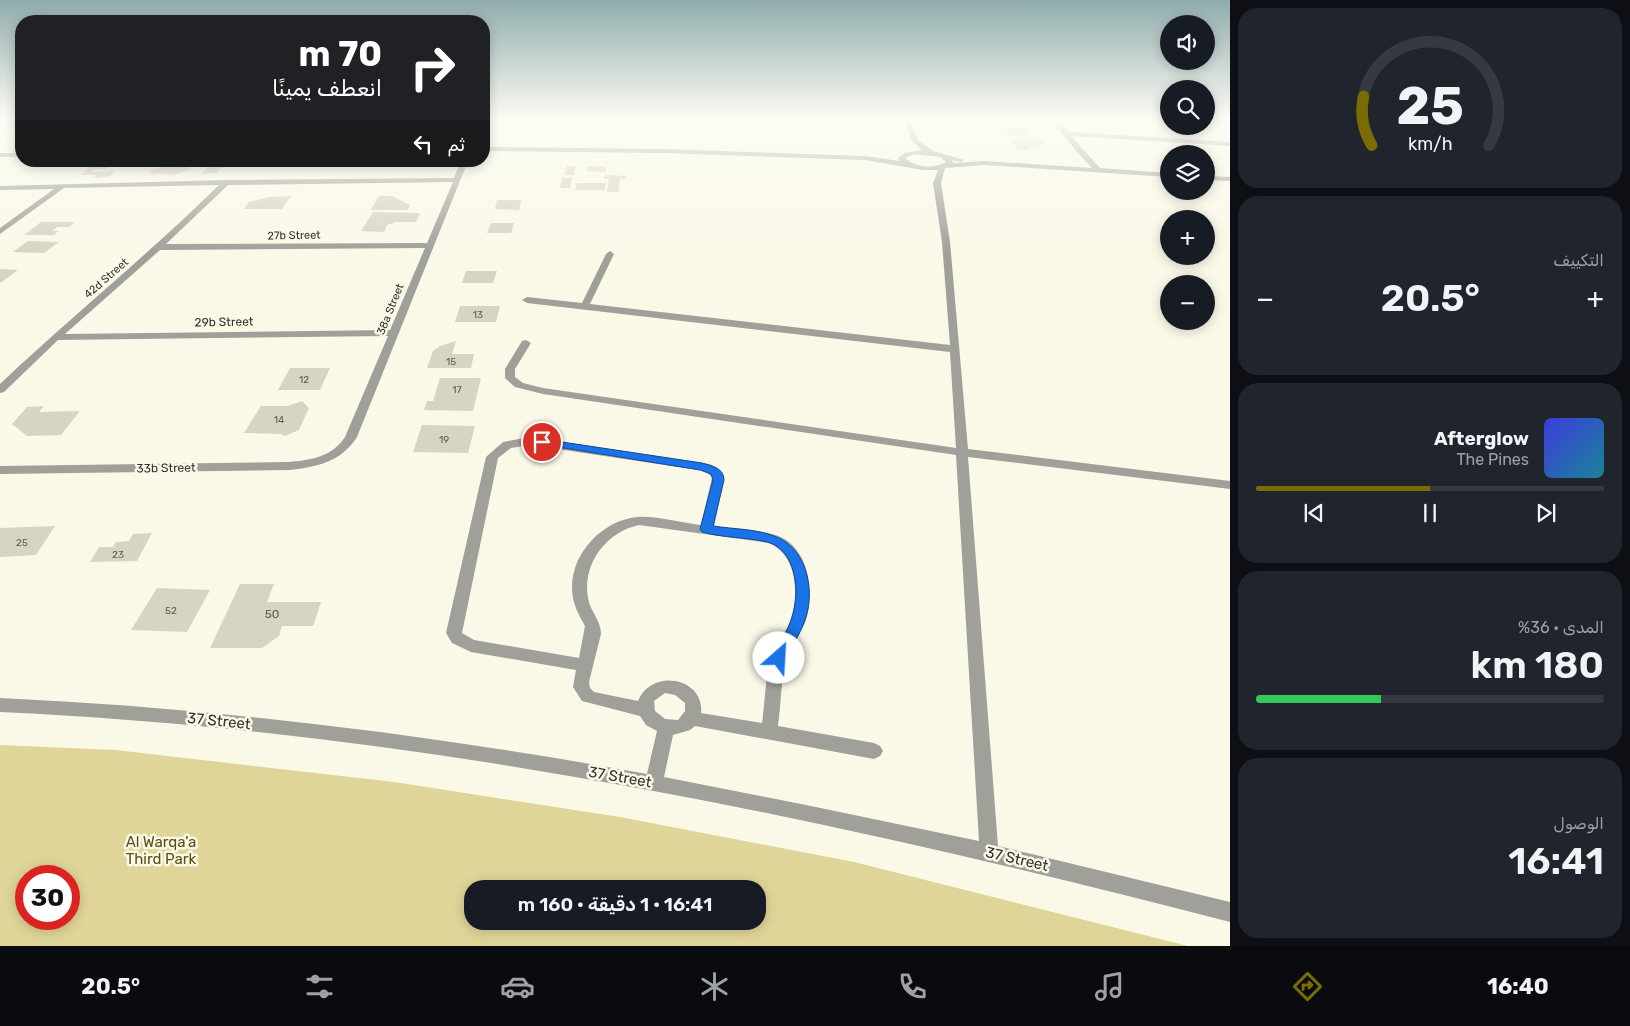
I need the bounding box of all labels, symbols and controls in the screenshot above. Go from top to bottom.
map controls [1160,15,1215,330]
button: sound [1160,15,1215,70]
text: 70 m [299,33,382,75]
icon: right [400,35,465,100]
text: انعطف يمينًا [272,75,382,102]
text: 25 [1396,75,1464,137]
button: search [1160,80,1215,135]
icon: left [409,130,437,158]
text: ثم [447,133,465,156]
text: km/h [1408,133,1452,154]
button: layers [1160,145,1215,200]
button: + [1160,210,1215,265]
street label: 27b Street [267,229,321,242]
text: التكييف [1553,251,1604,270]
street label: 42d Street [82,255,132,301]
button: − [1160,275,1215,330]
text: 20.5° [1381,275,1480,321]
street label: 38a Street [374,281,407,337]
text: − [1256,282,1274,315]
text: + [1587,282,1604,315]
house number: 13 [473,309,483,321]
street label: 29b Street [194,314,254,330]
house number: 15 [446,356,456,368]
house number: 12 [299,374,309,386]
house number: 17 [452,384,462,396]
house number: 14 [274,414,284,426]
pin [521,421,563,463]
text: Afterglow [1434,427,1529,450]
icon: arrive [528,428,556,456]
house number: 19 [439,434,449,446]
text: The Pines [1456,450,1529,469]
street label: 33b Street [136,460,196,476]
icon: previous [1300,499,1328,527]
icon: pause [1416,499,1444,527]
icon: next [1532,499,1560,527]
house number: 25 [16,537,28,549]
house number: 23 [112,549,124,561]
house number: 52 [165,605,177,617]
house number: 50 [265,607,279,621]
text: المدى · 36% [1518,618,1604,637]
position arrow [752,631,804,683]
text: 180 km [1471,642,1604,688]
street label: 37 Street [186,709,252,733]
street label: 37 Street [587,763,653,791]
text: الوصول [1554,814,1604,833]
park label: Al Warqa'a Third Park [126,833,197,868]
text: 16:41 [1508,838,1604,884]
street label: 37 Street [984,843,1050,875]
speed limit sign: 30 [15,865,80,930]
text: 16:41 · 1 دقيقة · 160 m [518,893,712,916]
icon: filters [302,969,337,1004]
icon: car [500,969,535,1004]
icon: climate [697,969,732,1004]
icon: phone [895,969,930,1004]
icon: music [1092,969,1127,1004]
icon: directions [1290,969,1325,1004]
text: 20.5° [81,973,140,1000]
text: 16:40 [1487,973,1549,1000]

